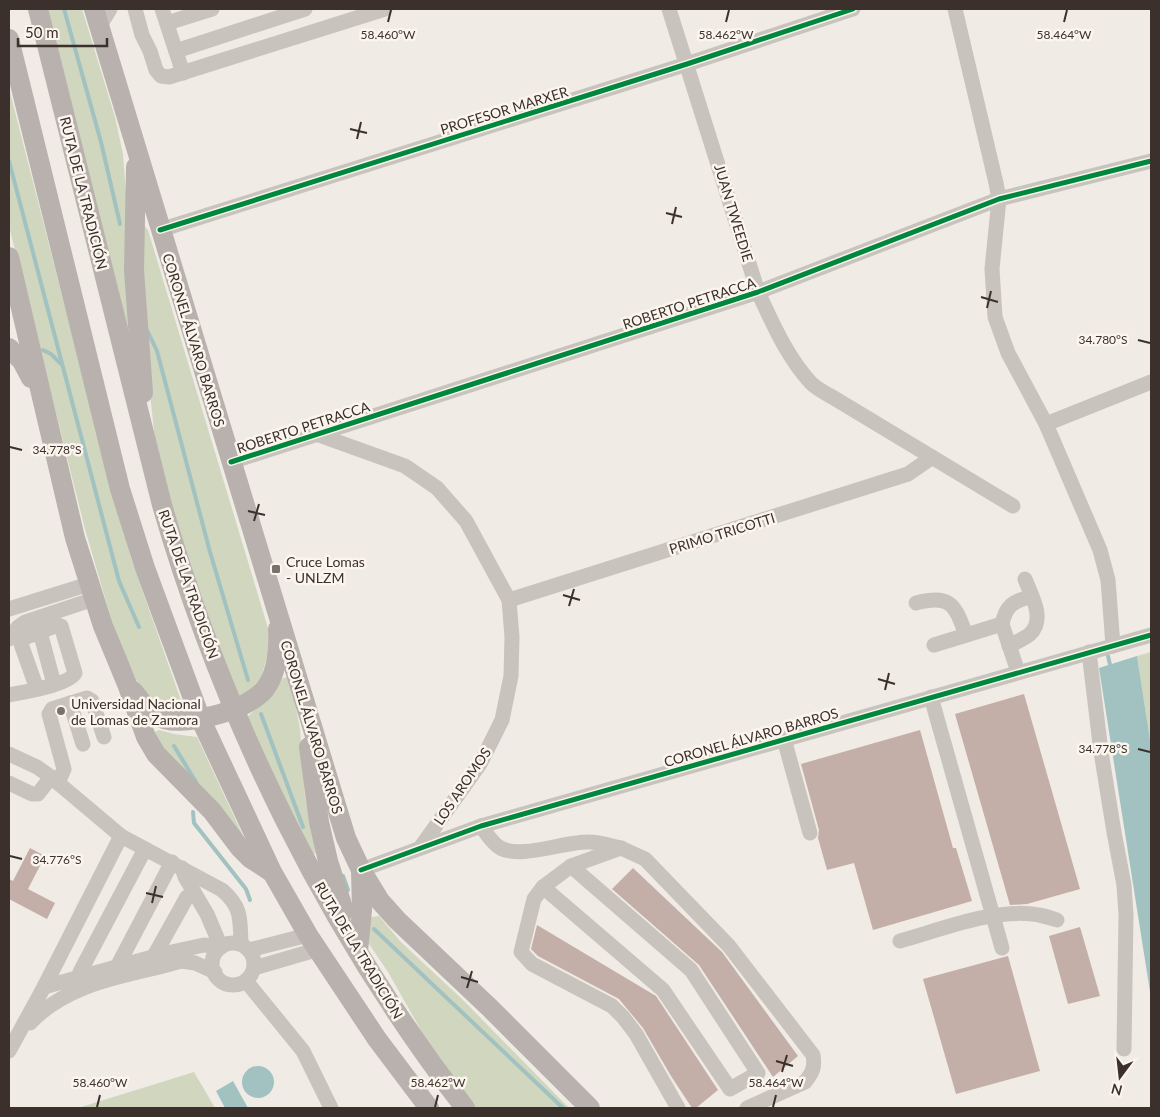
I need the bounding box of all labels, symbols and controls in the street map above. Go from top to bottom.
scale bar [18,15,106,47]
text: 50 m [25,23,59,41]
text: 58.460°W [360,27,416,42]
text: 58.462°W [698,27,754,42]
text: 58.464°W [1036,27,1092,42]
street label: PROFESOR MARXER [438,82,570,138]
street label: RUTA DE LA TRADICIÓN [57,115,111,271]
street label: JUAN TWEEDIE [711,162,757,264]
street label: CORONEL ÁLVARO BARROS [159,251,229,429]
street label: ROBERTO PETRACCA [620,273,758,333]
text: 34.780°S [1078,332,1128,347]
street label: ROBERTO PETRACCA [234,397,372,457]
text: 34.778°S [32,442,82,457]
street label: RUTA DE LA TRADICIÓN [155,507,223,661]
street label: PRIMO TRICOTTI [667,509,777,557]
place label: Cruce Lomas - UNLZM [286,553,365,586]
marker: Cruce Lomas - UNLZM [270,563,282,575]
street label: CORONEL ÁLVARO BARROS [277,638,347,816]
place label: Universidad Nacional de Lomas de Zamora [71,695,201,728]
street label: CORONEL ÁLVARO BARROS [662,704,840,770]
marker: Universidad Nacional de Lomas de Zamora [55,705,67,717]
text: 34.778°S [1078,741,1128,756]
street label: LOS AROMOS [430,744,494,828]
text: 34.776°S [32,852,82,867]
street label: RUTA DE LA TRADICIÓN [311,878,407,1022]
north arrow [1095,1052,1145,1102]
text: 58.460°W [72,1075,128,1090]
text: 58.462°W [410,1075,466,1090]
text: 58.464°W [748,1075,804,1090]
text: N [1109,1080,1124,1100]

